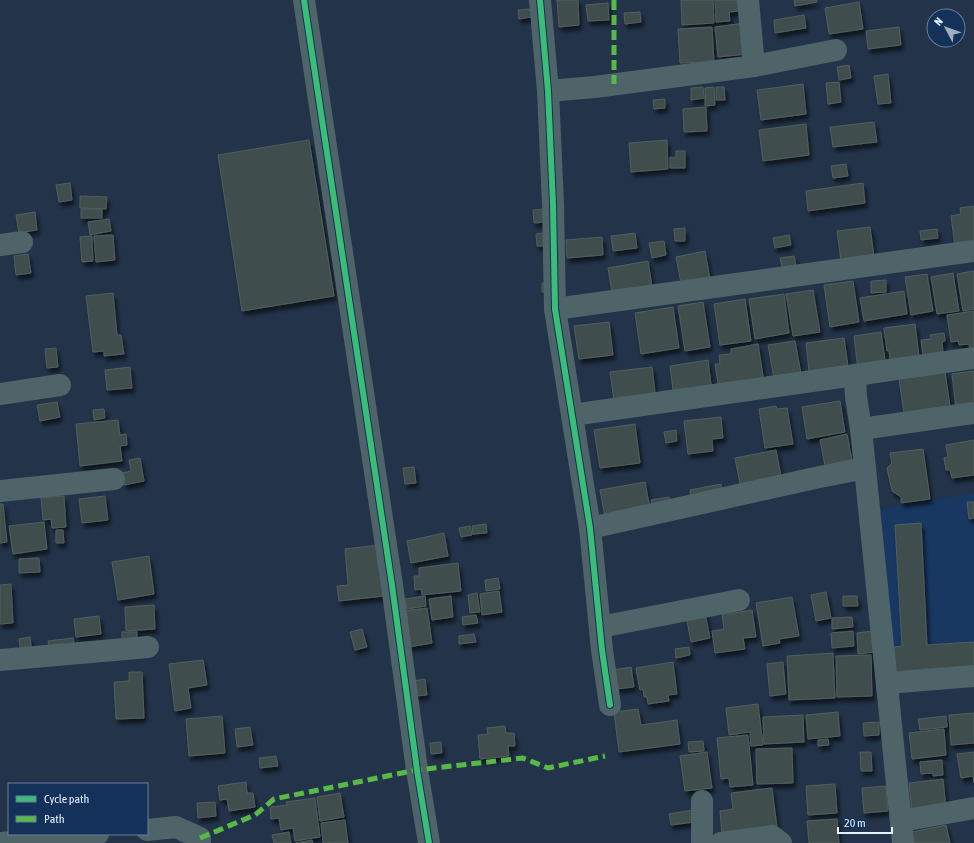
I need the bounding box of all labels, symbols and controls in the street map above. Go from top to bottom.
north arrow [926,8,966,48]
text: N [932,15,945,28]
legend [8,783,148,835]
text: Cycle path [44,792,89,806]
scale bar [838,809,892,835]
text: Path [44,812,65,826]
text: 20 m [844,816,866,830]

